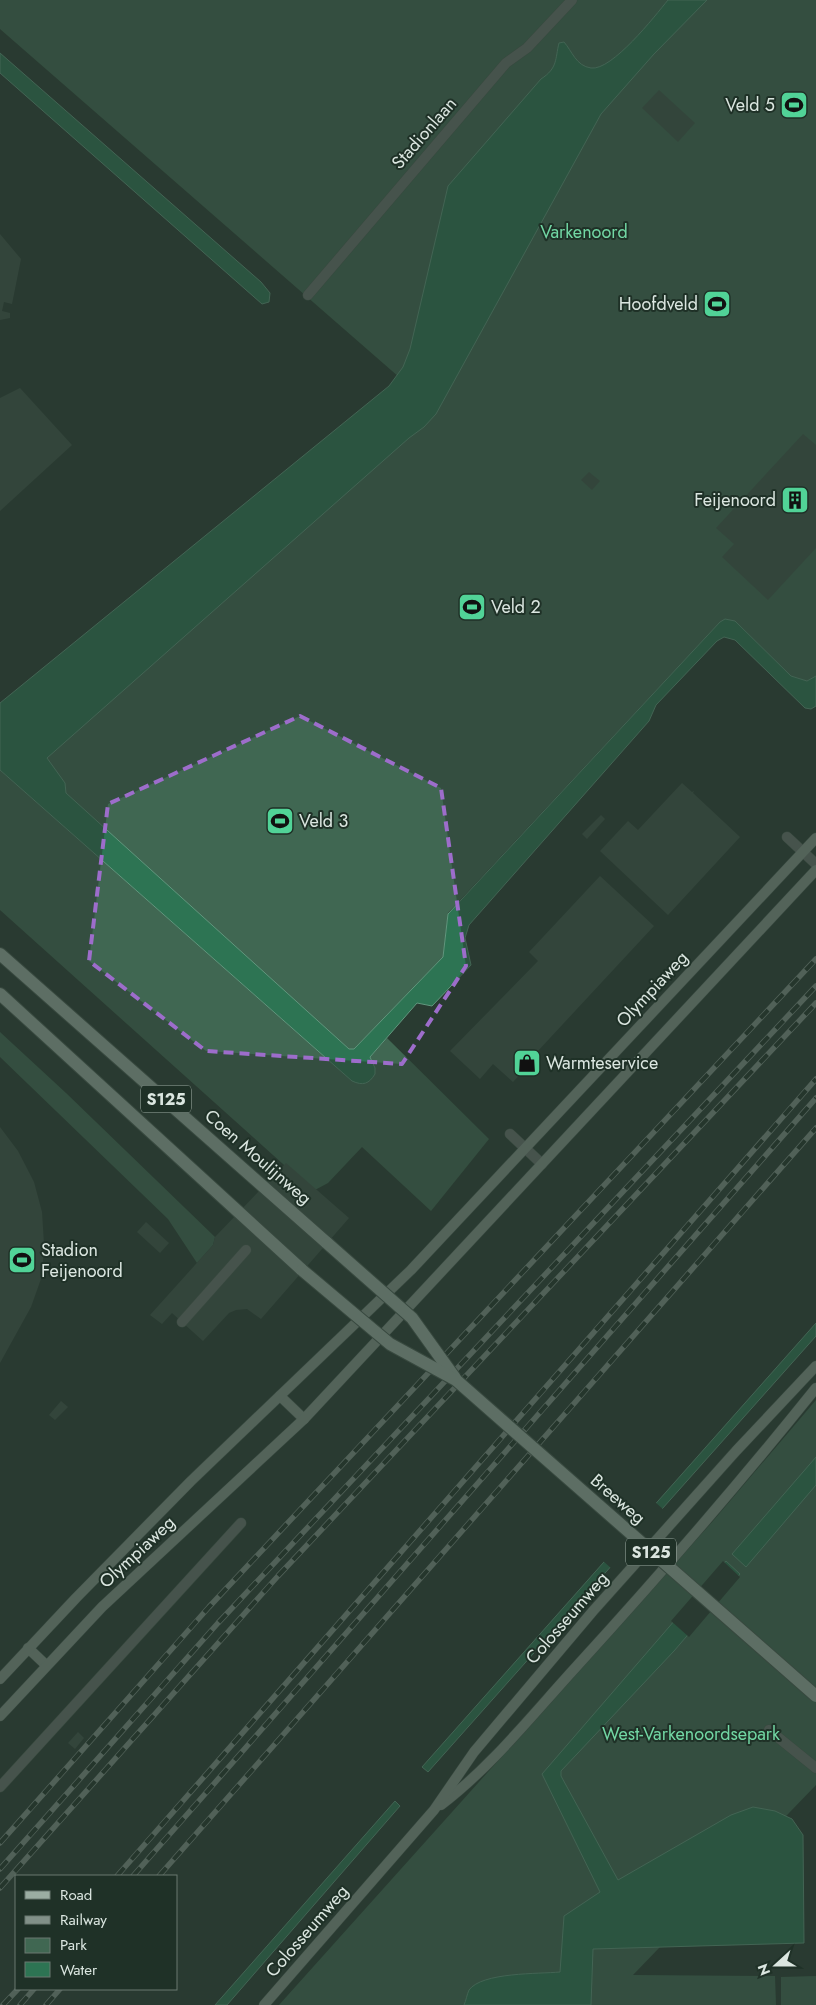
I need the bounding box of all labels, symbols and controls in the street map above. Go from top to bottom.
sports icon: Veld 5 [779,90,809,120]
street label: Stadionlaan [385,91,463,175]
place label: Veld 5 [725,92,775,118]
park label: Varkenoord [540,219,628,245]
sports icon: Hoofdveld [702,289,732,319]
place label: Hoofdveld [619,291,698,317]
building icon: Feijenoord [780,485,810,515]
place label: Feijenoord [694,487,776,513]
sports icon: Veld 2 [457,592,487,622]
place label: Veld 2 [491,594,541,620]
sports icon: Veld 3 [265,806,295,836]
place label: Veld 3 [299,808,349,834]
street label: Olympiaweg [610,945,694,1033]
shop icon: Warmteservice [512,1048,542,1078]
place label: Warmteservice [546,1050,658,1076]
road number: S125 [141,1086,191,1112]
street label: Coen Moulijnweg [199,1103,317,1211]
place label: Stadion Feijenoord [41,1237,123,1284]
sports icon: Stadion Feijenoord [7,1245,37,1275]
street label: Breeweg [585,1468,651,1530]
street label: Olympiaweg [93,1510,181,1594]
road number: S125 [626,1538,676,1565]
street label: Colosseumweg [520,1566,614,1670]
park label: West-Varkenoordsepark [602,1721,780,1747]
legend [15,1875,178,1990]
street label: Colosseumweg [260,1879,354,1983]
text: Road [60,1884,92,1906]
text: Railway [60,1909,107,1931]
text: Park [60,1934,87,1956]
north arrow [751,1940,801,1990]
text: Water [60,1959,98,1981]
text: N [753,1961,775,1978]

